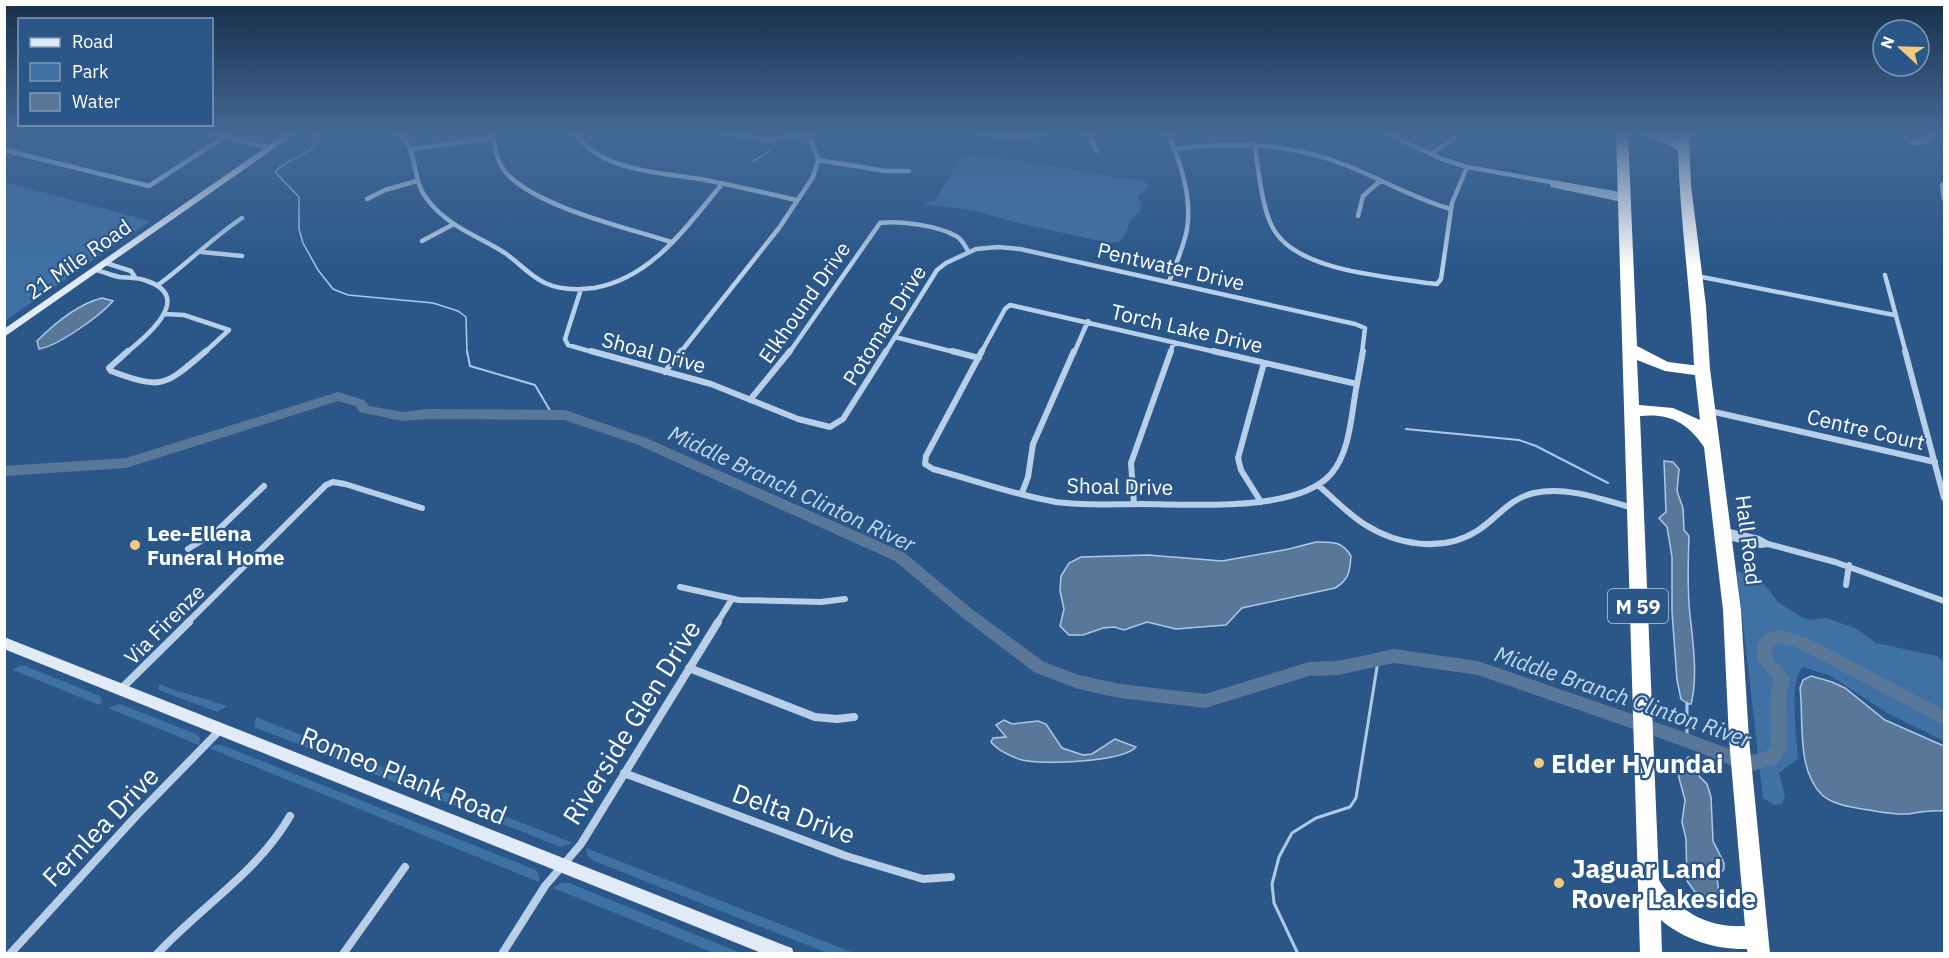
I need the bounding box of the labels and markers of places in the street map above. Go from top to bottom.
place label: Lee-Ellena Funeral Home [147,519,285,571]
marker: Lee-Ellena Funeral Home [128,538,142,552]
place label: Elder Hyundai [1551,746,1723,780]
marker: Elder Hyundai [1532,756,1546,770]
place label: Jaguar Land Rover Lakeside [1571,851,1756,915]
marker: Jaguar Land Rover Lakeside [1552,876,1566,890]

